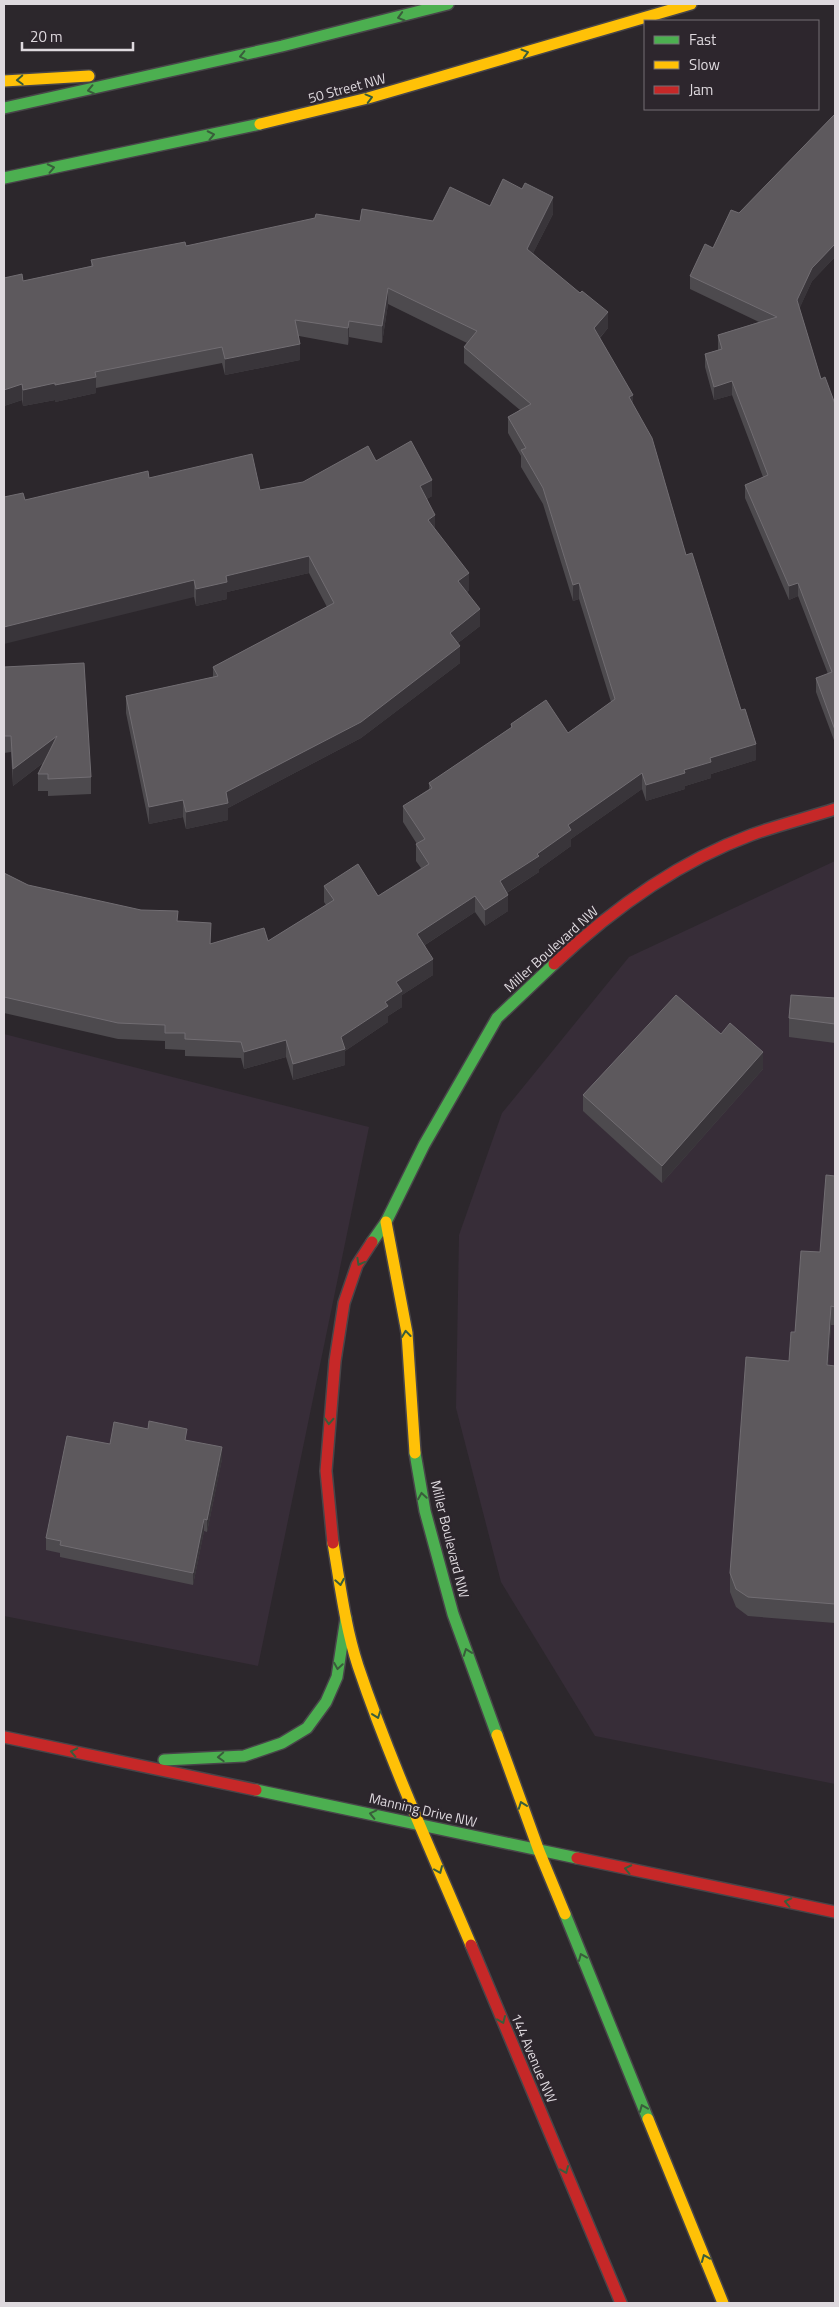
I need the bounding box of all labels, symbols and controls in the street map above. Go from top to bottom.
one-way arrow [397,12,406,22]
scale bar [22,20,134,52]
legend [644,20,819,110]
text: 20 m [30,25,63,48]
text: Fast [689,28,717,51]
one-way arrow [521,48,529,59]
one-way arrow [239,50,248,61]
text: Slow [689,53,720,76]
street label: 50 Street NW [306,67,388,108]
one-way arrow [15,75,23,86]
text: Jam [689,78,713,101]
one-way arrow [87,84,96,94]
one-way arrow [364,93,373,104]
one-way arrow [206,130,215,140]
one-way arrow [47,163,56,174]
street label: Miller Boulevard NW [499,900,603,997]
one-way arrow [356,1257,366,1266]
one-way arrow [401,1330,412,1338]
one-way arrow [323,1417,334,1425]
street label: Miller Boulevard NW [426,1478,475,1600]
one-way arrow [418,1492,428,1500]
one-way arrow [334,1578,344,1587]
one-way arrow [463,1648,473,1657]
one-way arrow [334,1662,344,1671]
one-way arrow [371,1710,381,1718]
one-way arrow [70,1747,79,1757]
one-way arrow [217,1752,225,1763]
street label: Manning Drive NW [367,1787,479,1832]
one-way arrow [518,1801,528,1810]
one-way arrow [369,1809,378,1820]
one-way arrow [624,1864,633,1874]
one-way arrow [433,1865,444,1874]
one-way arrow [783,1897,792,1908]
one-way arrow [578,1953,588,1962]
street label: 144 Avenue NW [506,2010,563,2106]
one-way arrow [496,2015,506,2024]
one-way arrow [639,2104,650,2113]
one-way arrow [558,2165,569,2174]
one-way arrow [700,2254,711,2263]

